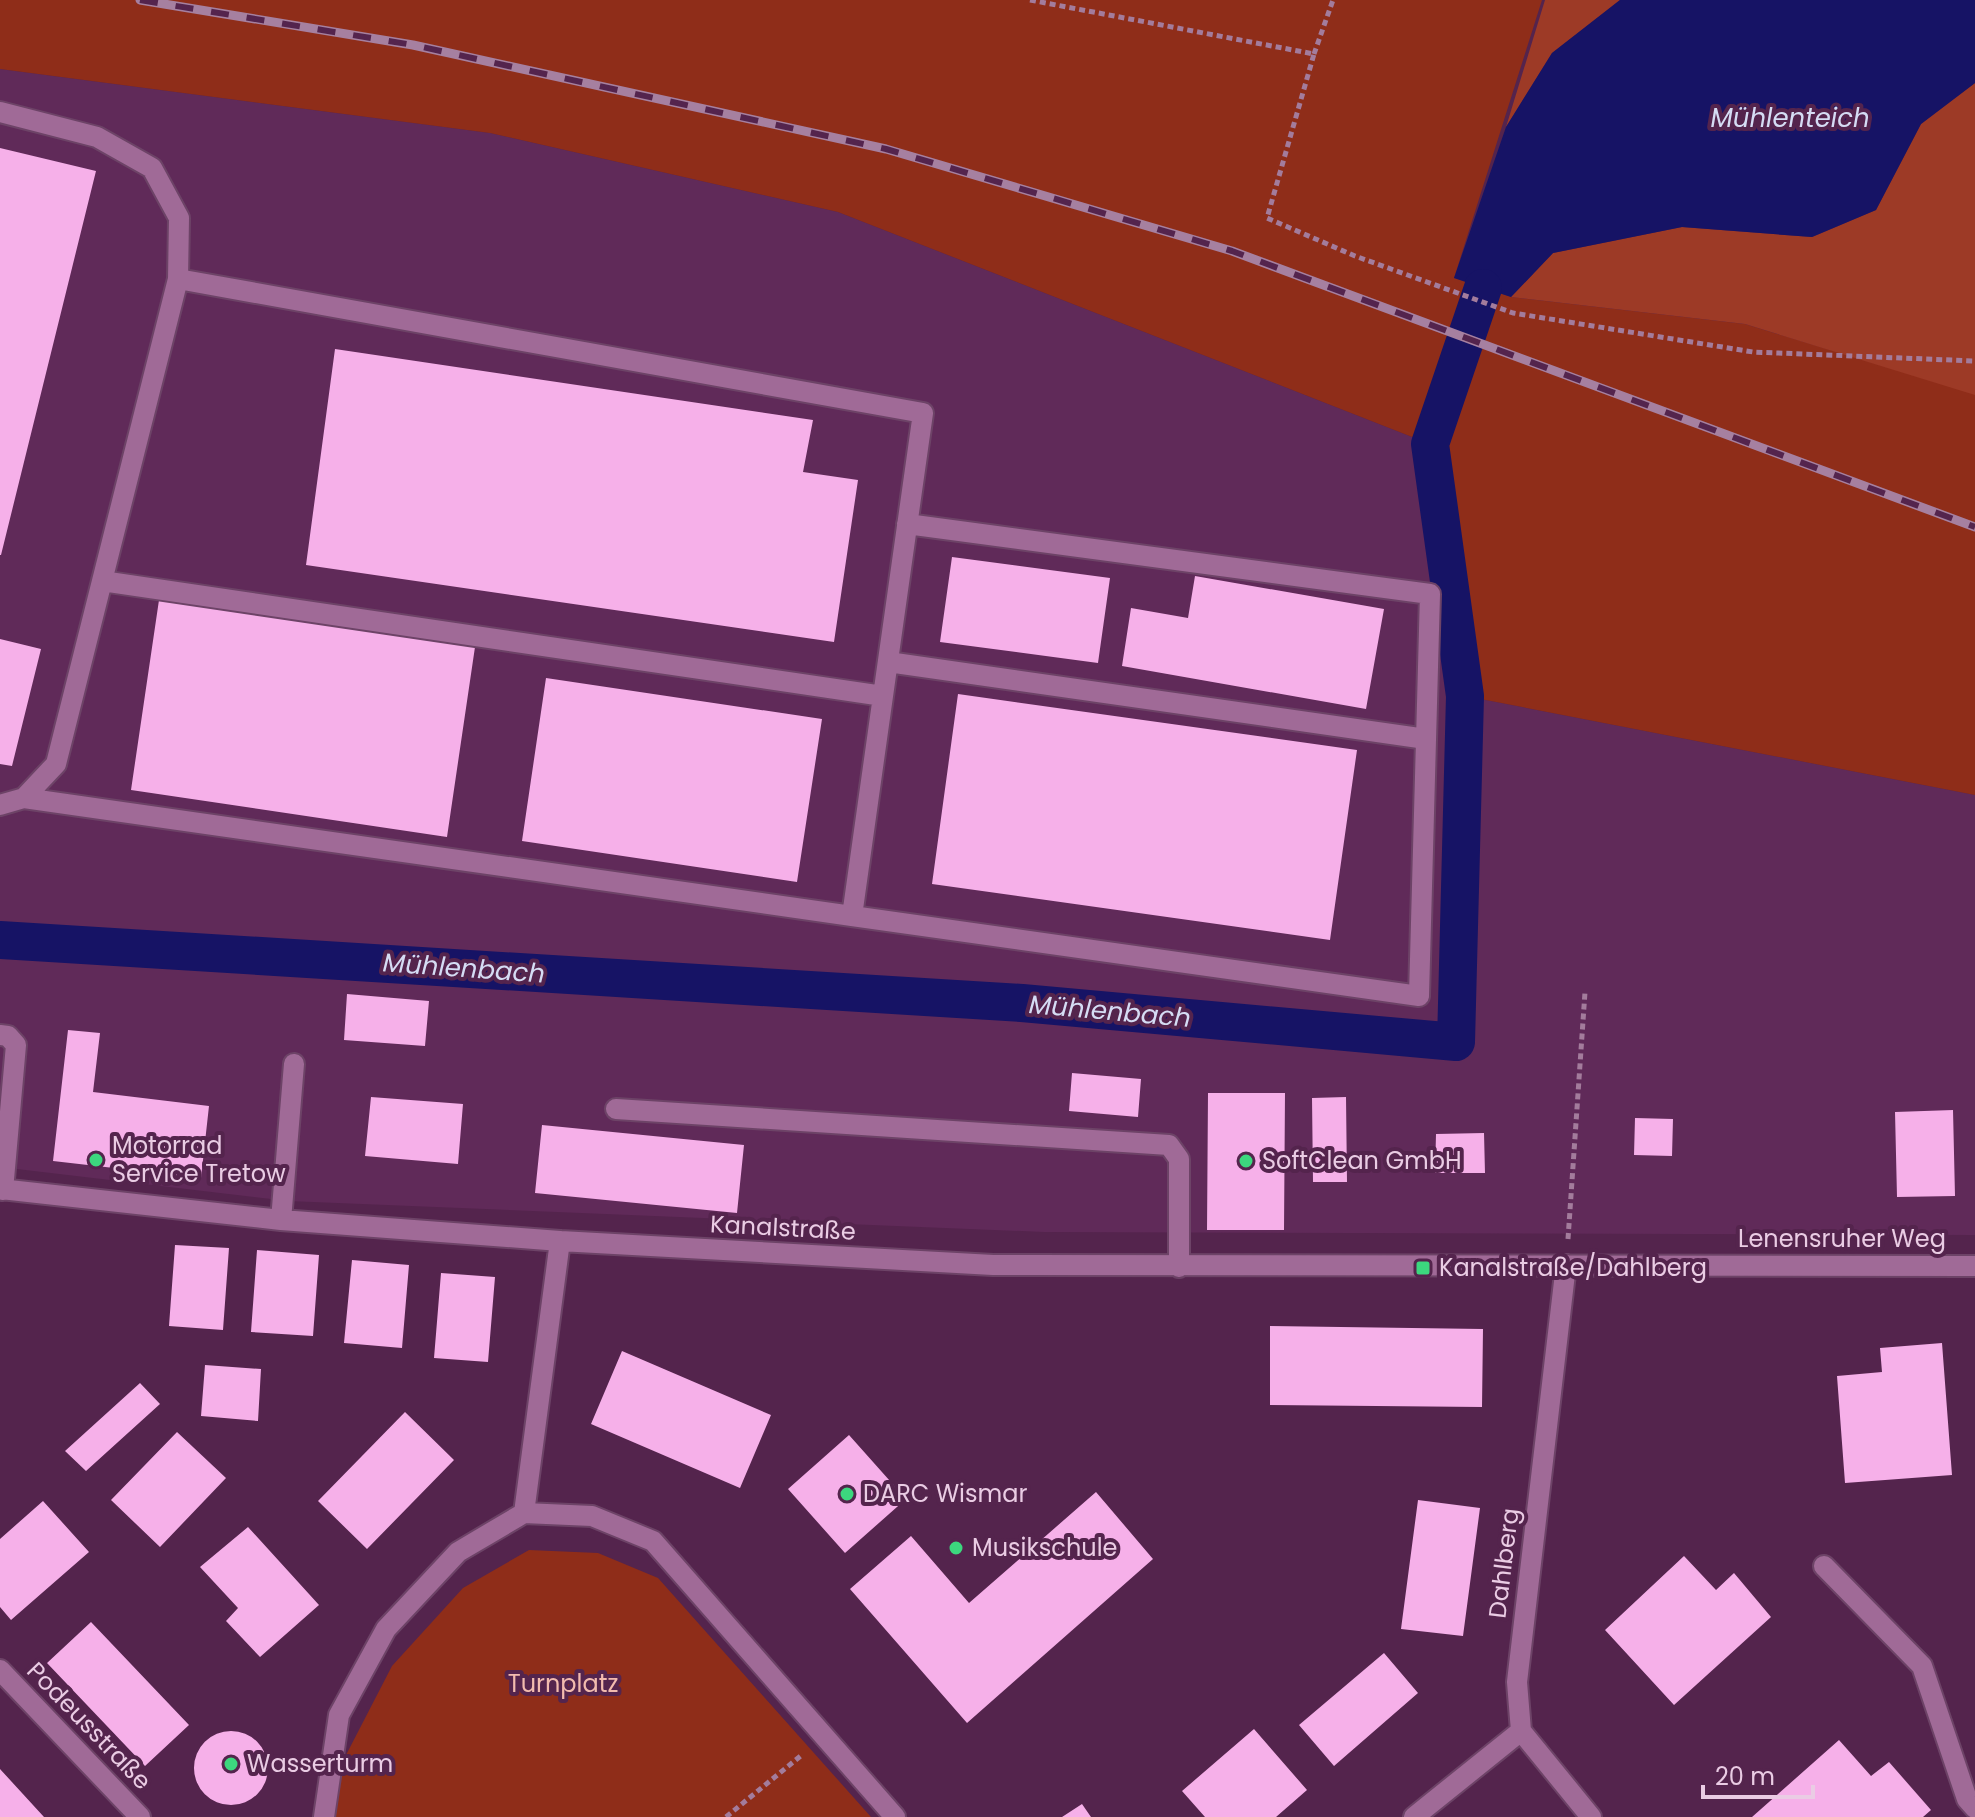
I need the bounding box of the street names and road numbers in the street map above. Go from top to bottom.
street label: Kanalstraße [709,1207,857,1248]
street label: Lenensruher Weg [1738,1222,1946,1255]
street label: Dahlberg [1480,1506,1527,1620]
street label: Podeusstraße [20,1655,159,1797]

